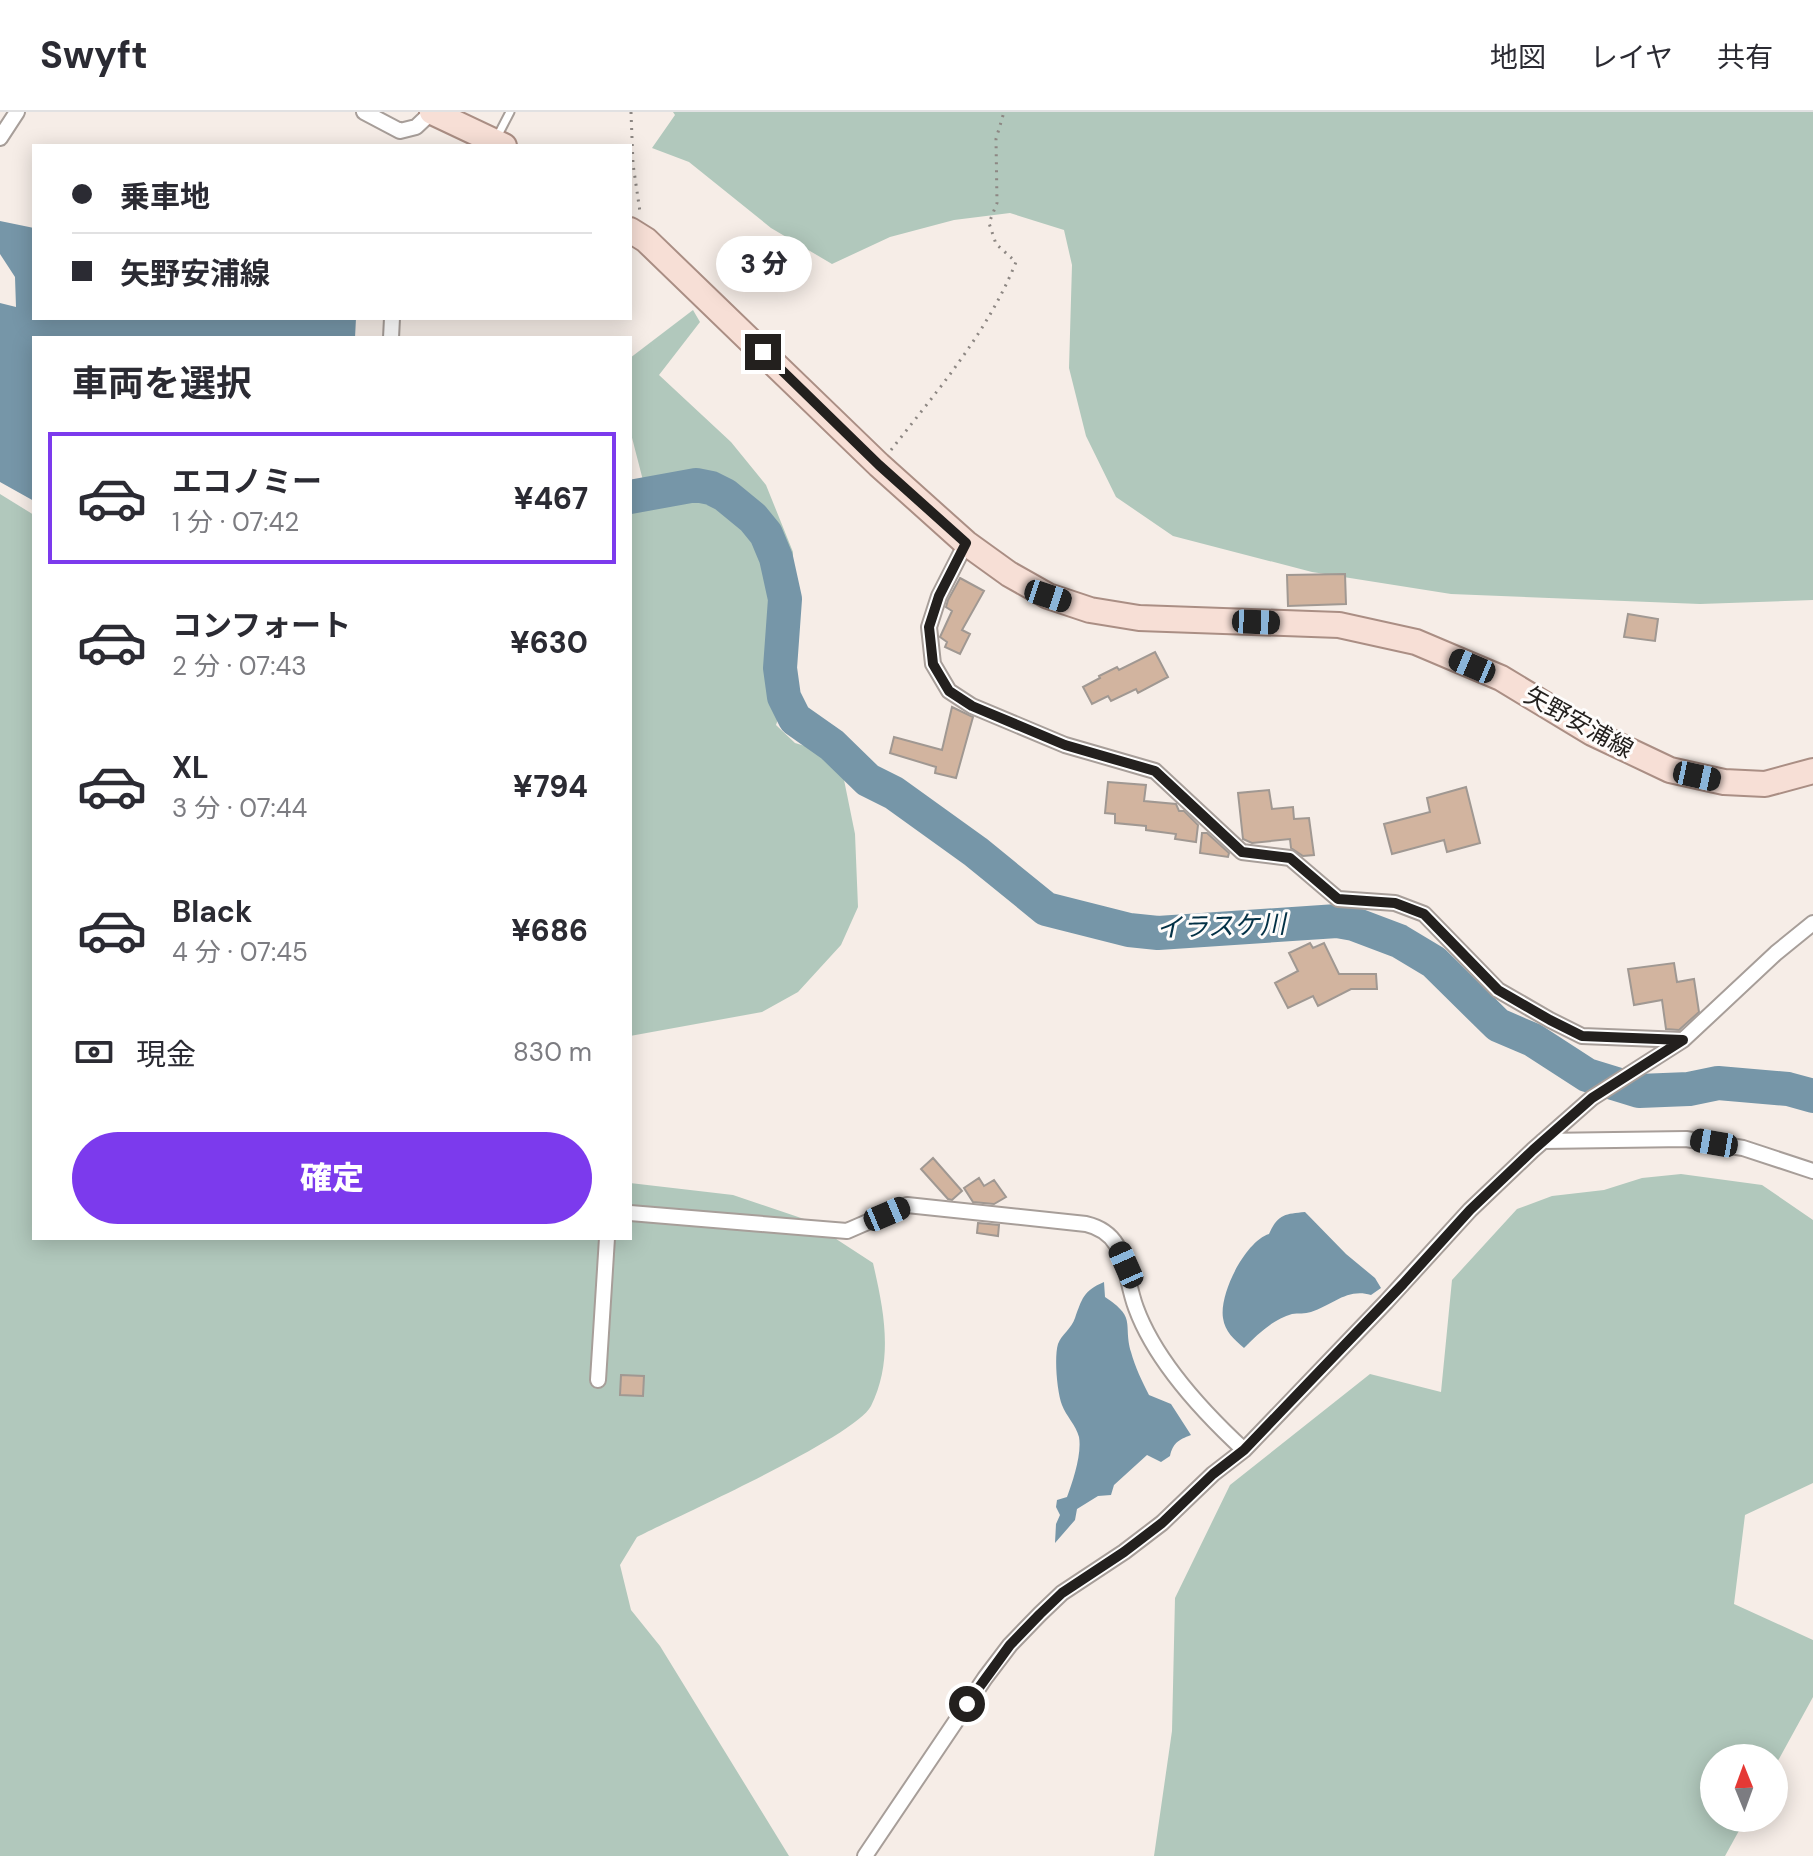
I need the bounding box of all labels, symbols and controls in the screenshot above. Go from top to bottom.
text: Swyft [40,30,148,80]
text: 地図 [1490,39,1546,76]
text: レイヤ [1590,39,1673,76]
text: 共有 [1717,39,1773,76]
text: 乗車地 [120,177,210,216]
callout: 3 分 [715,236,811,292]
text: 3 分 [740,247,788,281]
text: 矢野安浦線 [120,254,270,293]
route end [745,334,781,370]
text: 車両を選択 [72,360,252,407]
icon: car [76,462,148,534]
text: エコノミー [172,462,322,501]
text: ¥467 [514,479,588,518]
text: 1 分 · 07:42 [172,505,299,539]
car [1021,577,1075,615]
icon: car [76,606,148,678]
text: コンフォート [172,606,351,645]
car [1232,609,1280,635]
text: ¥630 [510,623,588,662]
car [1445,646,1499,686]
text: 2 分 · 07:43 [172,649,307,683]
street label: 矢野安浦線 [1519,679,1639,765]
text: XL [172,748,209,787]
icon: car [76,750,148,822]
car [1671,759,1723,793]
text: ¥794 [513,767,588,806]
text: 3 分 · 07:44 [172,791,307,825]
text: Black [172,892,252,931]
icon: car [76,894,148,966]
water label: イラスケ川 [1156,907,1289,945]
text: ¥686 [511,911,588,950]
text: 4 分 · 07:45 [172,935,308,969]
icon: cash [72,1030,116,1074]
text: 現金 [136,1035,196,1074]
text: 830 m [513,1035,592,1069]
car [1688,1127,1740,1159]
button: 確定 [72,1132,592,1224]
car [860,1194,914,1234]
car [1105,1238,1147,1292]
route start [949,1686,985,1722]
north arrow [1700,1744,1788,1832]
map controls [1700,1744,1788,1832]

